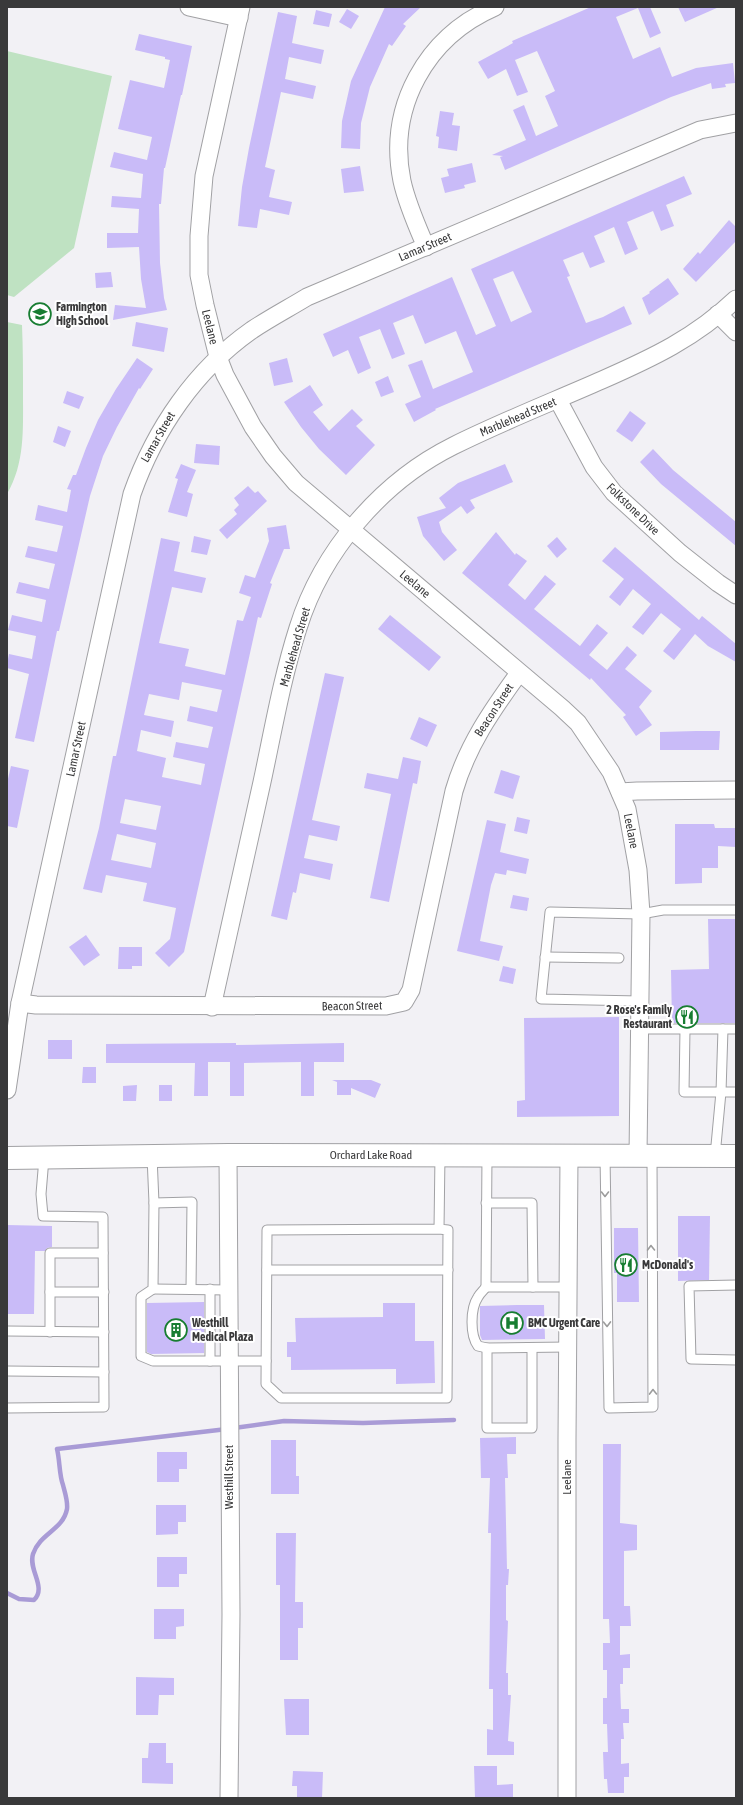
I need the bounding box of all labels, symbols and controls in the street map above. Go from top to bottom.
street label: Lamar Street [397,229,454,264]
place label: Farmington High School [56,300,109,328]
school or university icon: Farmington High School [27,301,53,327]
street label: Leelane [199,308,221,346]
street label: Marblehead Street [478,394,559,439]
street label: Lamar Street [138,409,178,465]
street label: Folkstone Drive [604,480,662,538]
street label: Leelane [397,567,433,601]
street label: Marblehead Street [277,605,313,688]
street label: Beacon Street [472,680,517,739]
street label: Lamar Street [63,720,89,778]
street label: Leelane [621,812,641,850]
street label: Beacon Street [322,998,383,1014]
place label: 2 Rose's Family Restaurant [606,1003,673,1031]
restaurant icon: 2 Rose's Family Restaurant [674,1004,700,1030]
street label: Orchard Lake Road [330,1148,412,1162]
one-way arrow [601,1191,609,1197]
one-way arrow [647,1245,655,1251]
restaurant icon: McDonald's [613,1252,639,1278]
place label: McDonald's [642,1258,694,1272]
hospital icon: BMC Urgent Care [499,1310,525,1336]
place label: Westhill Medical Plaza [191,1316,254,1344]
place label: BMC Urgent Care [528,1316,601,1330]
building icon: Westhill Medical Plaza [163,1317,189,1343]
one-way arrow [603,1321,612,1327]
one-way arrow [649,1389,657,1395]
street label: Westhill Street [222,1444,236,1509]
street label: Leelane [560,1459,574,1495]

